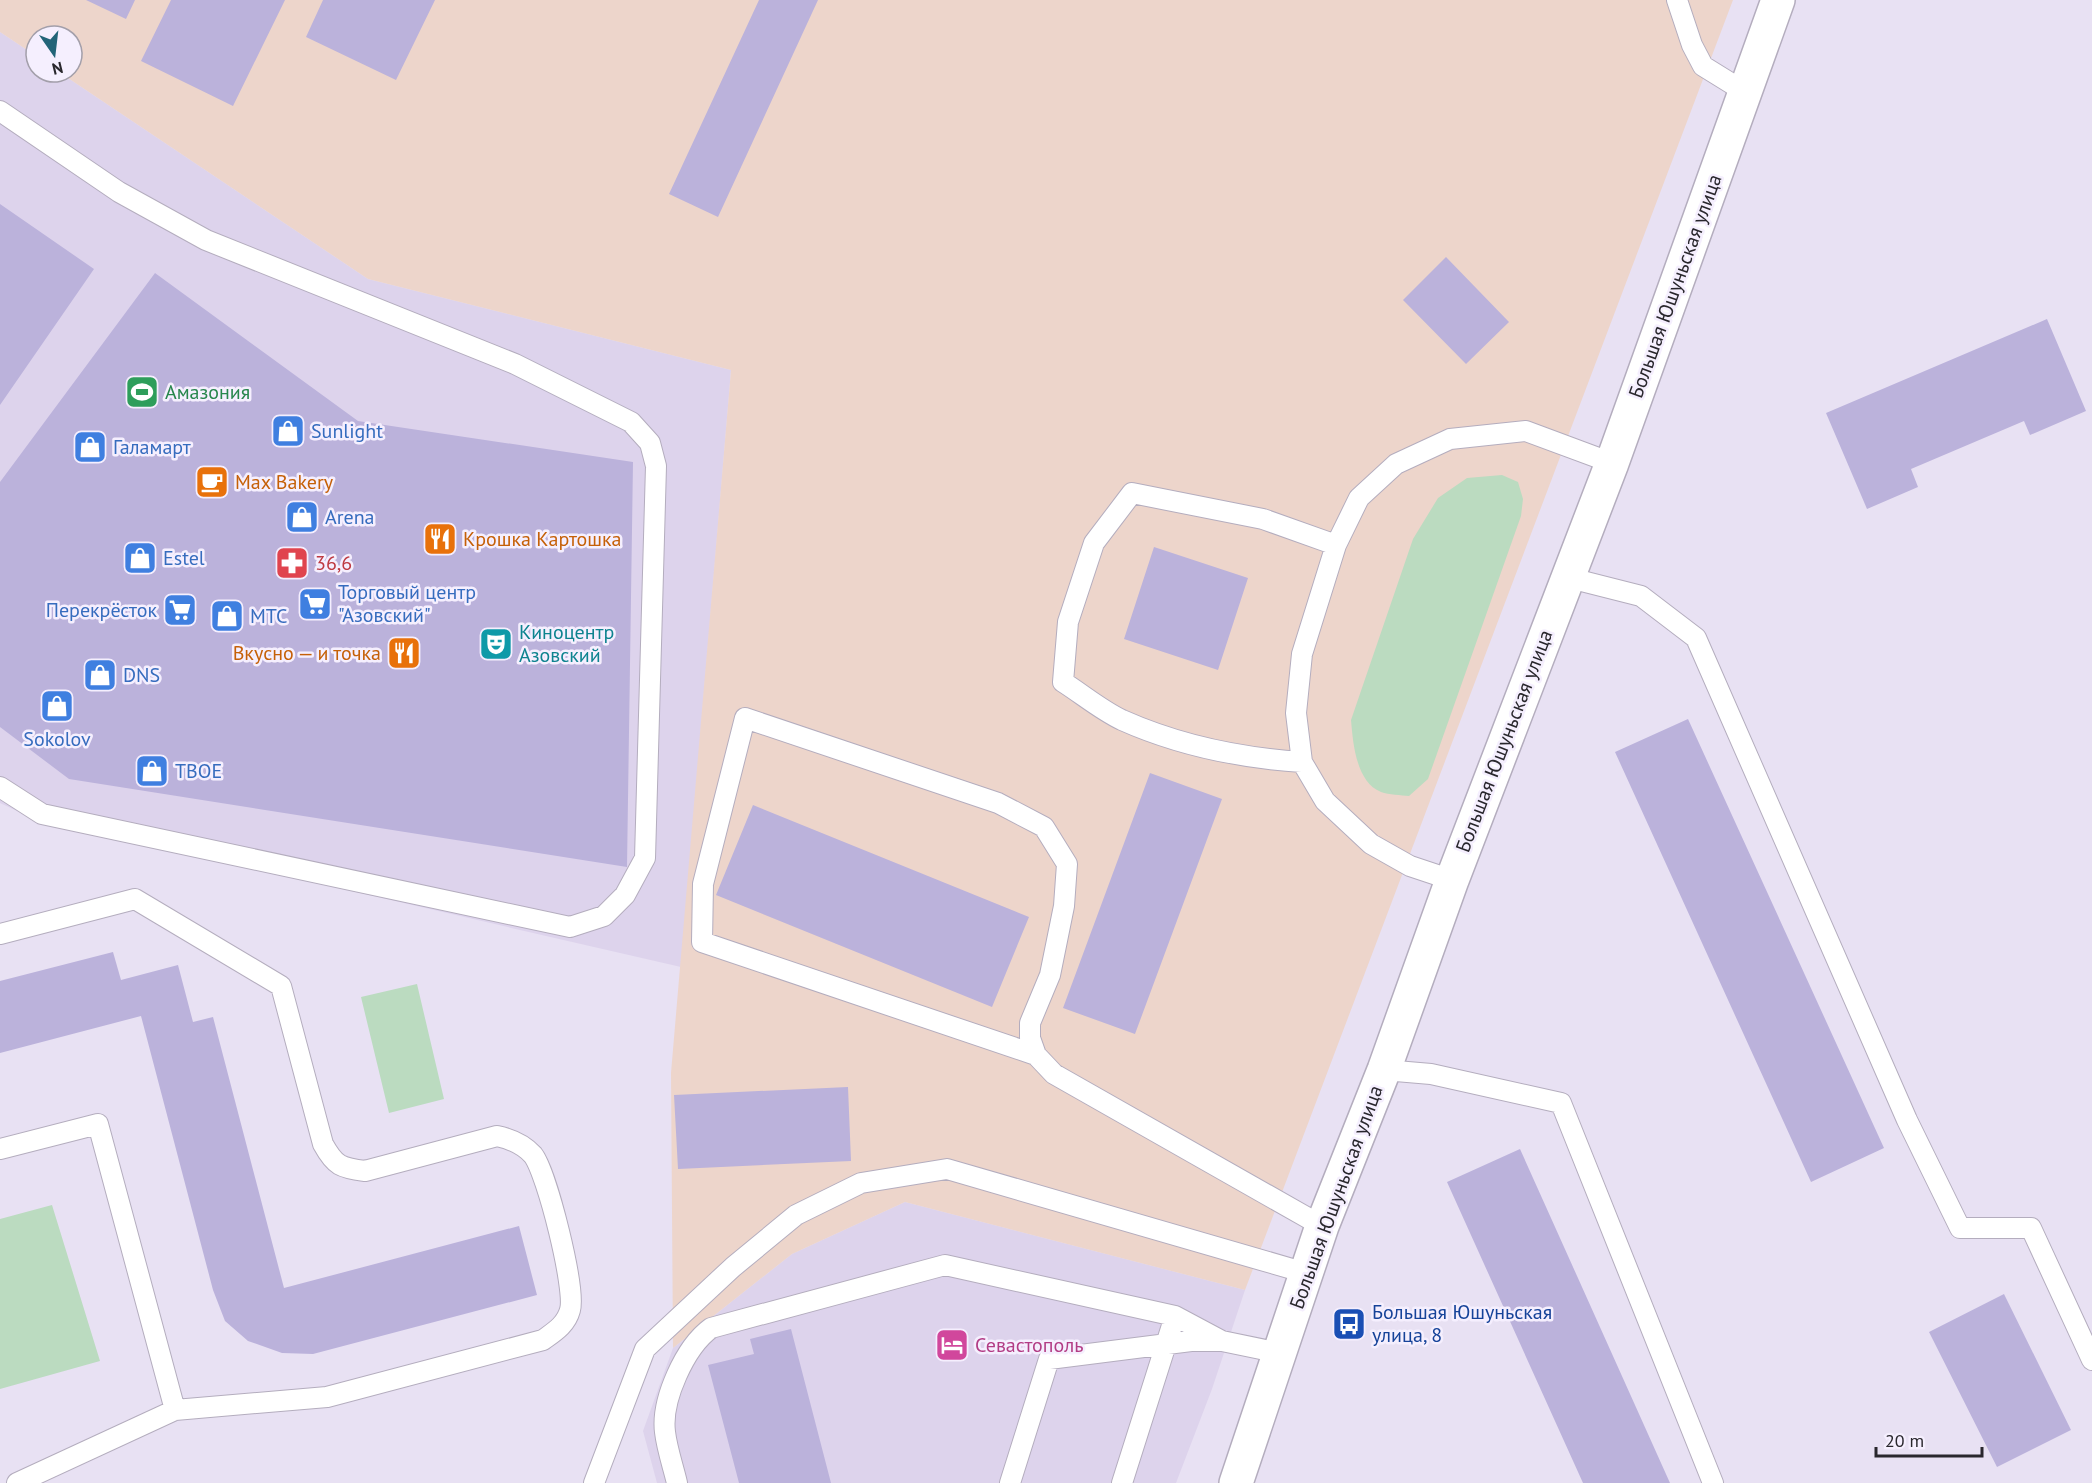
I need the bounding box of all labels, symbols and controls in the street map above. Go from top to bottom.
north arrow [24,24,84,84]
text: N [50,58,65,80]
street label: Большая Юшуньская улица [1622,170,1728,402]
sports icon: Амазония [124,374,160,410]
place label: Амазония [165,379,250,405]
shop icon: Sunlight [270,413,306,449]
place label: Sunlight [311,418,383,444]
shop icon: Галамарт [72,429,108,465]
place label: Галамарт [113,434,191,460]
cafe icon: Max Bakery [194,464,230,500]
place label: Max Bakery [235,469,334,495]
shop icon: Arena [284,499,320,535]
place label: Arena [325,504,375,530]
restaurant icon: Крошка Картошка [422,521,458,557]
place label: Крошка Картошка [463,526,621,552]
shop icon: Estel [122,540,158,576]
place label: Estel [163,545,205,571]
pharmacy icon: 36,6 [274,545,310,581]
place label: 36,6 [315,550,352,576]
place label: Торговый центр "Азовский" [338,579,476,628]
supermarket icon: Торговый центр "Азовский" [297,586,333,622]
supermarket icon: Перекрёсток [162,592,198,628]
place label: Перекрёсток [46,597,157,623]
shop icon: МТС [209,598,245,634]
place label: МТС [250,603,287,629]
place label: Киноцентр Азовский [519,619,614,668]
theatre icon: Киноцентр Азовский [478,626,514,662]
street label: Большая Юшуньская улица [1450,626,1558,856]
restaurant icon: Вкусно — и точка [386,635,422,671]
place label: Вкусно — и точка [233,640,381,666]
shop icon: DNS [82,657,118,693]
place label: DNS [123,662,160,688]
shop icon: Sokolov [39,688,75,724]
place label: Sokolov [23,726,91,752]
shop icon: ТВОЕ [134,753,170,789]
place label: ТВОЕ [175,758,222,784]
street label: Большая Юшуньская улица [1283,1081,1389,1313]
place label: Большая Юшуньская улица, 8 [1372,1299,1552,1348]
bus stop icon: Большая Юшуньская улица, 8 [1331,1306,1367,1342]
hotel icon: Севастополь [934,1327,970,1363]
place label: Севастополь [975,1332,1083,1358]
scale bar [1876,1420,1982,1458]
text: 20 m [1885,1429,1924,1452]

